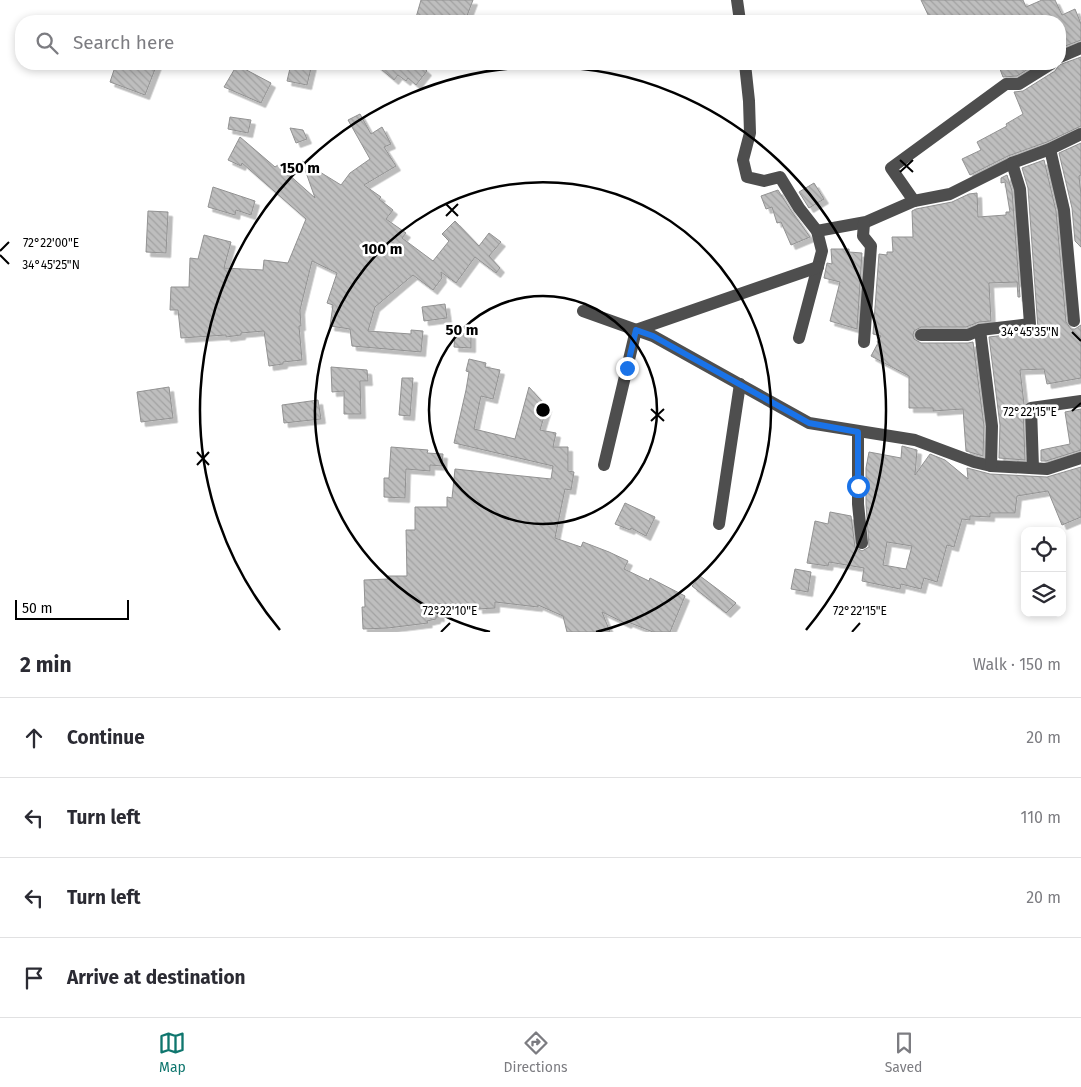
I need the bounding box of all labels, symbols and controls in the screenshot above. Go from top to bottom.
search box [15,15,1066,70]
icon: search [33,29,61,57]
text: Search here [73,31,174,54]
text: 150 m [280,159,320,177]
text: 72°22'00"E [23,236,79,250]
text: 100 m [362,240,402,258]
text: 34°45'25"N [22,258,80,272]
text: 50 m [445,321,479,339]
text: 34°45'35"N [1001,325,1059,339]
route end [616,357,639,380]
centre of rings [534,401,552,419]
text: 72°22'15"E [1003,405,1057,419]
route start [847,475,870,498]
map controls [1021,527,1066,617]
button: locate [1021,527,1066,572]
button: layers [1021,572,1066,617]
scale bar [15,597,129,620]
text: 50 m [22,600,53,617]
text: 72°22'10"E [423,604,477,618]
text: 72°22'15"E [833,604,887,618]
text: 2 min [20,652,72,678]
text: Walk · 150 m [973,655,1061,674]
icon: ahead [20,724,48,752]
text: Continue [67,726,145,749]
text: 20 m [1026,728,1061,747]
icon: left [20,804,48,832]
text: Turn left [67,806,141,829]
text: 110 m [1020,808,1061,827]
icon: left [20,884,48,912]
text: Turn left [67,886,141,909]
text: 20 m [1026,888,1061,907]
icon: arrive [20,964,48,992]
text: Arrive at destination [67,966,246,989]
tab: Map [158,1029,186,1076]
tab: Directions [503,1029,568,1076]
tab: Saved [885,1029,923,1076]

